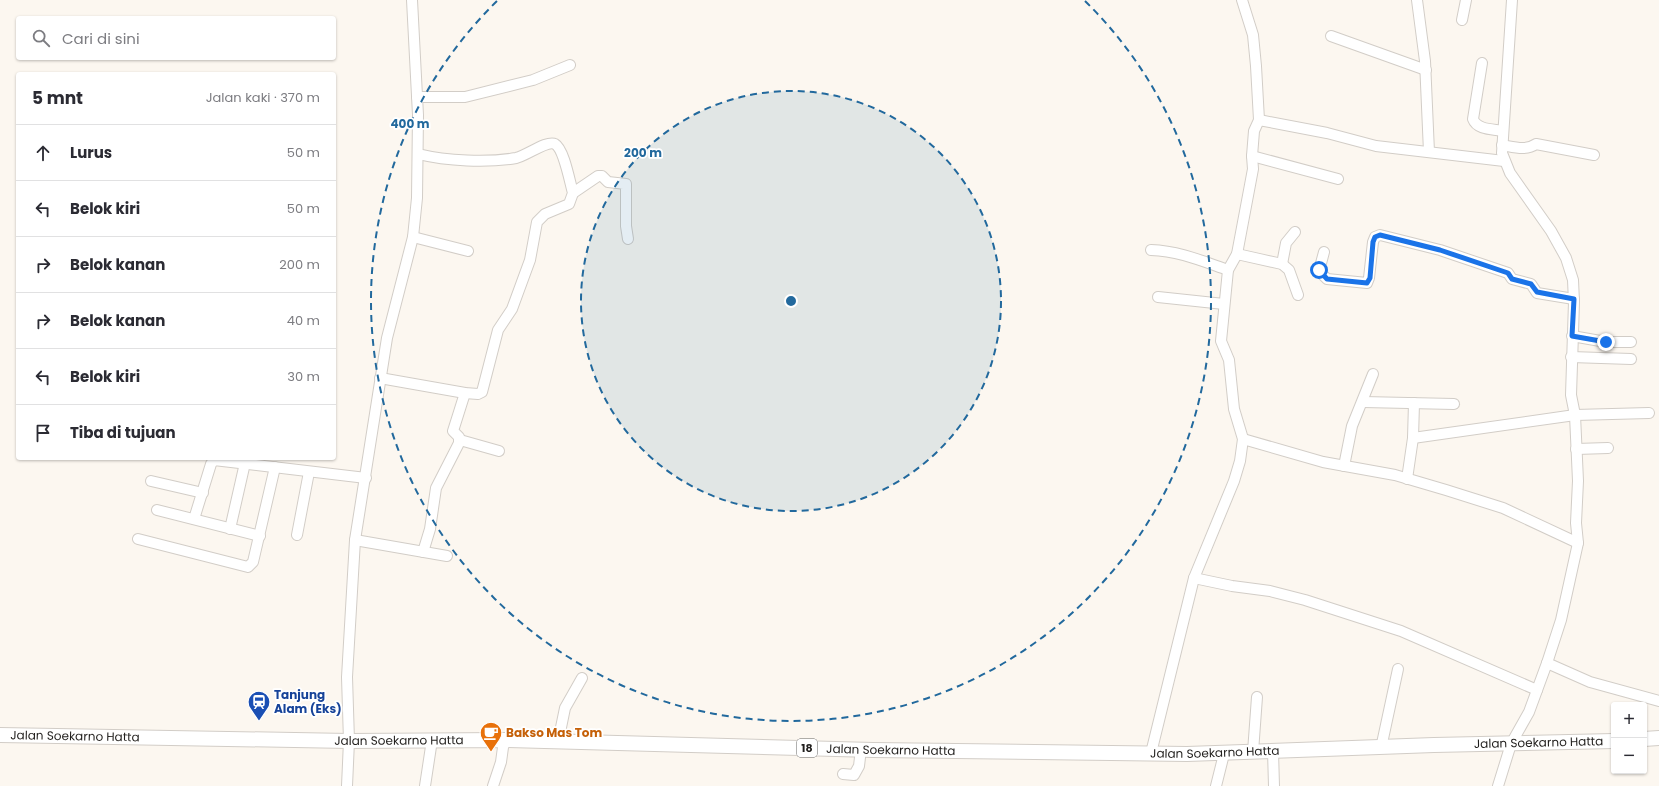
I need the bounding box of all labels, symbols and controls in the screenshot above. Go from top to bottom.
search box [16,16,336,60]
icon: search [30,27,52,49]
text: Cari di sini [62,28,140,49]
text: 5 mnt [32,86,83,110]
text: Jalan kaki · 370 m [206,88,320,107]
text: 400 m [390,115,430,132]
icon: ahead [32,142,54,164]
text: Lurus [70,142,112,163]
text: 50 m [287,143,320,162]
text: 200 m [624,144,662,161]
icon: left [32,198,54,220]
text: Belok kiri [70,198,140,219]
text: 50 m [287,199,320,218]
icon: right [32,254,54,276]
text: Belok kanan [70,254,165,275]
text: 200 m [279,255,320,274]
route start [1310,261,1328,279]
centre of rings [784,294,798,308]
icon: right [32,310,54,332]
text: Belok kanan [70,310,165,331]
text: 40 m [287,311,320,330]
route end [1597,333,1615,351]
icon: left [32,366,54,388]
text: Belok kiri [70,366,140,387]
text: 30 m [287,367,320,386]
icon: arrive [32,422,54,444]
text: Tiba di tujuan [70,422,176,443]
place label: Tanjung Alam (Eks) [274,686,342,717]
station icon: Tanjung Alam (Eks) [246,689,272,722]
map controls [1611,702,1647,774]
button: + [1611,702,1647,738]
cafe icon: Bakso Mas Tom [478,720,504,753]
place label: Bakso Mas Tom [506,724,602,741]
street label: Jalan Soekarno Hatta [10,726,140,745]
street label: Jalan Soekarno Hatta [334,731,464,749]
street label: Jalan Soekarno Hatta [1474,732,1603,752]
button: − [1611,738,1647,774]
road number: 18 [797,739,817,757]
street label: Jalan Soekarno Hatta [826,740,956,759]
street label: Jalan Soekarno Hatta [1150,742,1280,762]

